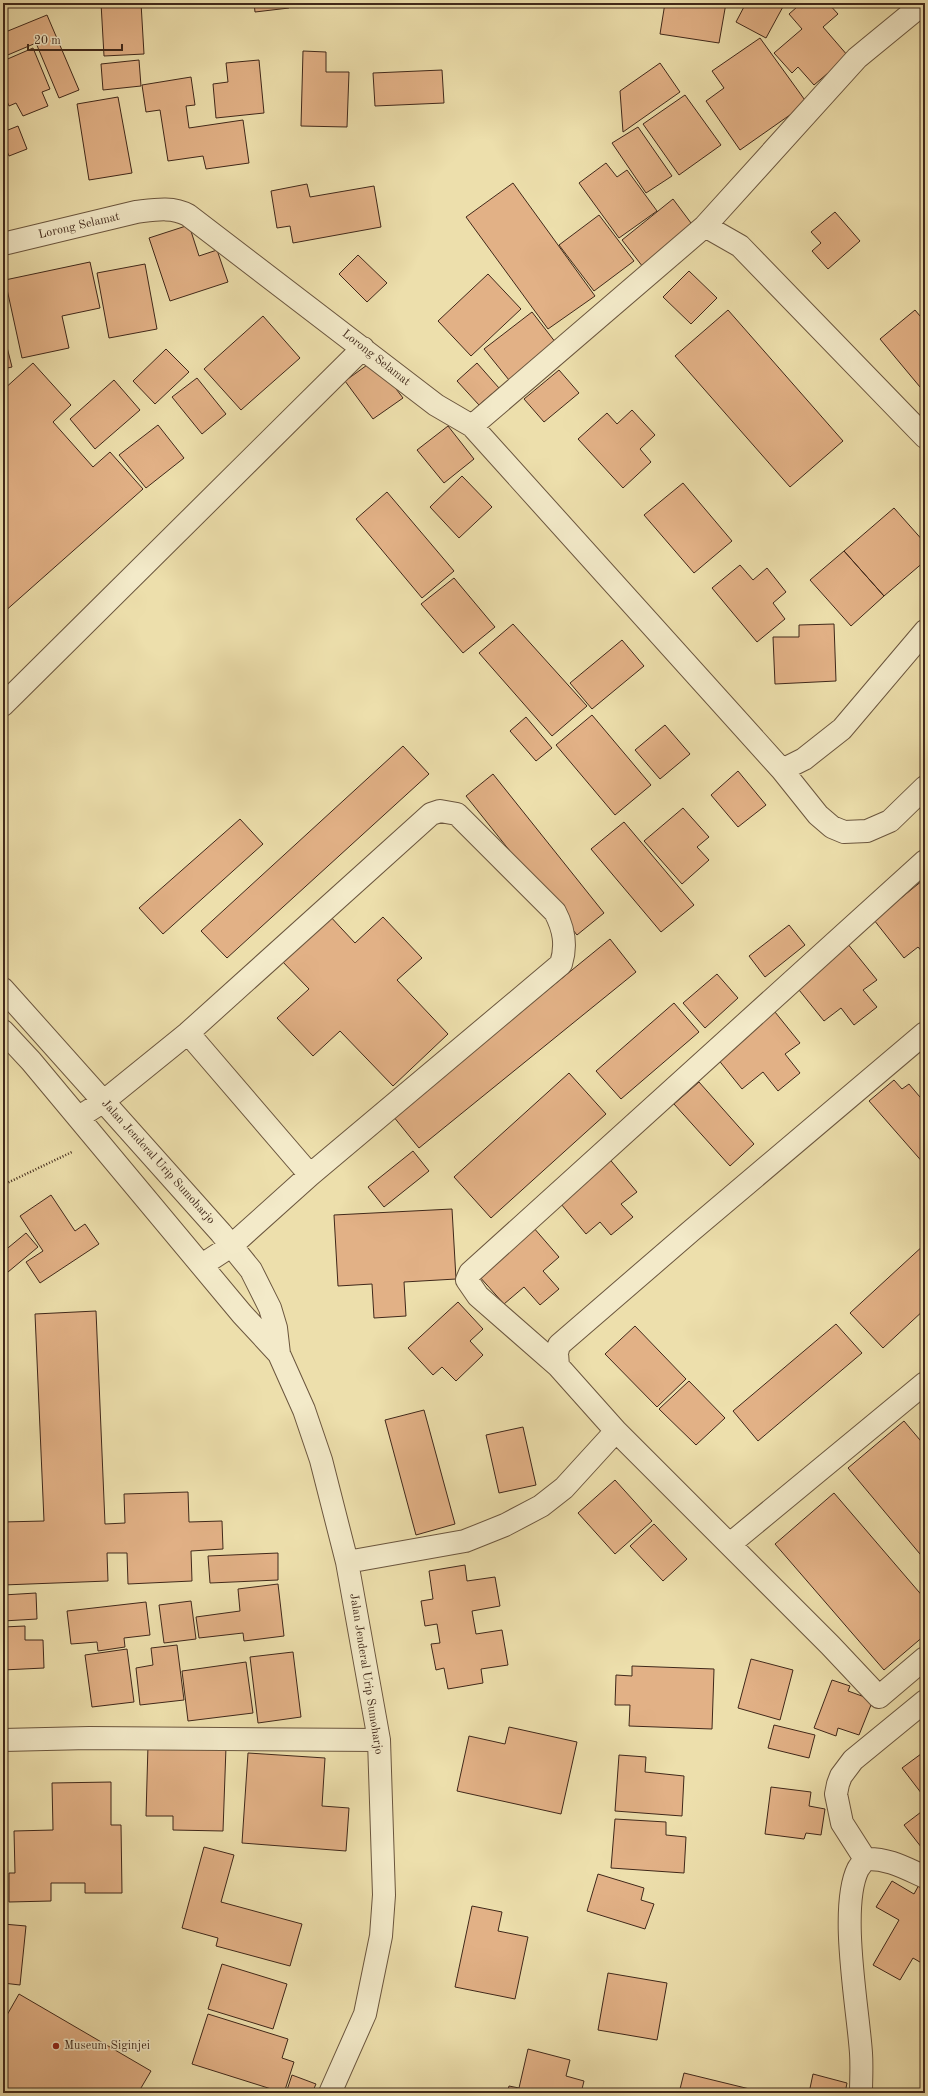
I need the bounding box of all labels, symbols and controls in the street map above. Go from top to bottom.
scale bar [28,26,122,52]
text: 20 m [34,35,61,47]
street label: Lorong Selamat [37,211,121,241]
street label: Lorong Selamat [340,328,412,388]
street label: Jalan Jenderal Urip Sumoharjo [99,1098,217,1227]
street label: Jalan Jenderal Urip Sumoharjo [347,1593,385,1755]
place label: Museum Siginjei [64,2040,150,2052]
marker: Museum Siginjei [51,2041,61,2051]

